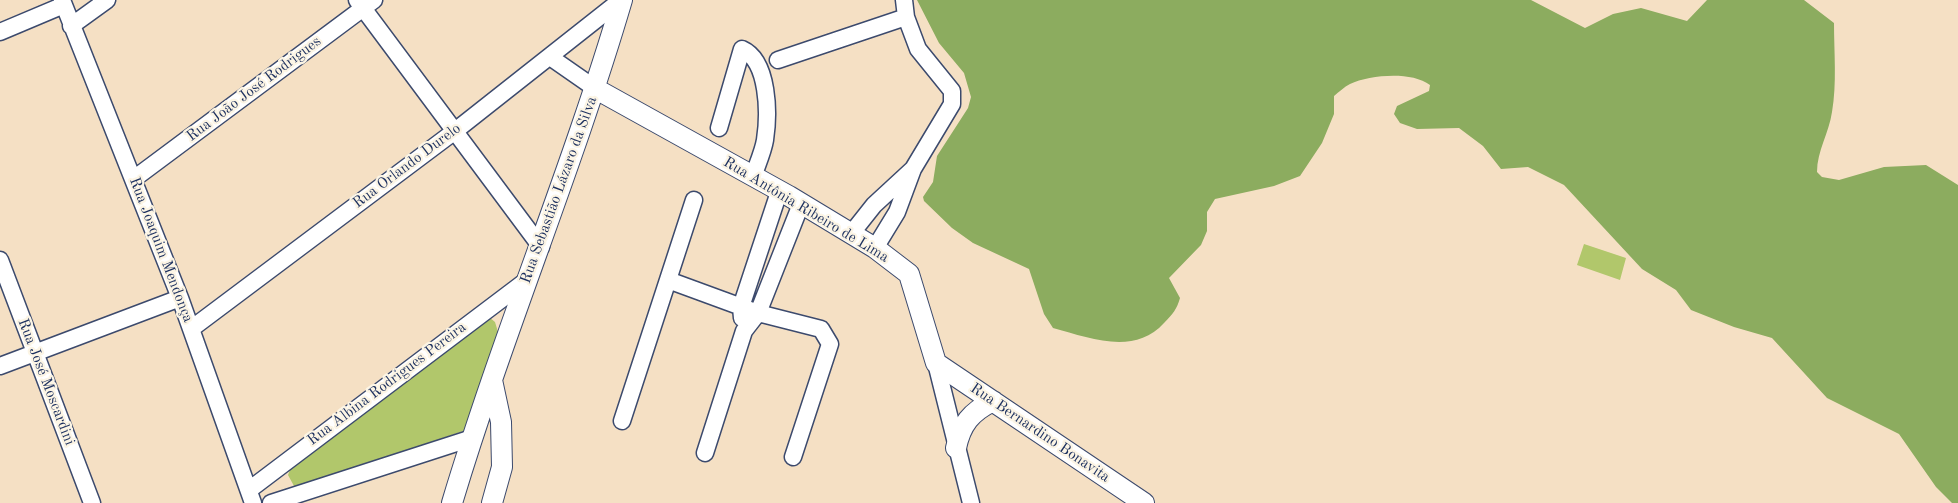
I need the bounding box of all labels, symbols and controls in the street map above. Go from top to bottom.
street label: Rua João José Rodrigues [183,33,325,145]
street label: Rua Sebastião Lázaro da Silva [517,94,601,286]
street label: Rua Orlando Durelo [350,120,464,212]
street label: Rua Antônia Ribeiro de Lima [720,153,892,267]
street label: Rua Joaquim Mendonça [125,175,197,325]
street label: Rua José Moscardini [14,316,78,448]
street label: Rua Albina Rodrigues Pereira [304,318,470,450]
street label: Rua Bernardino Bonavita [967,380,1113,486]

